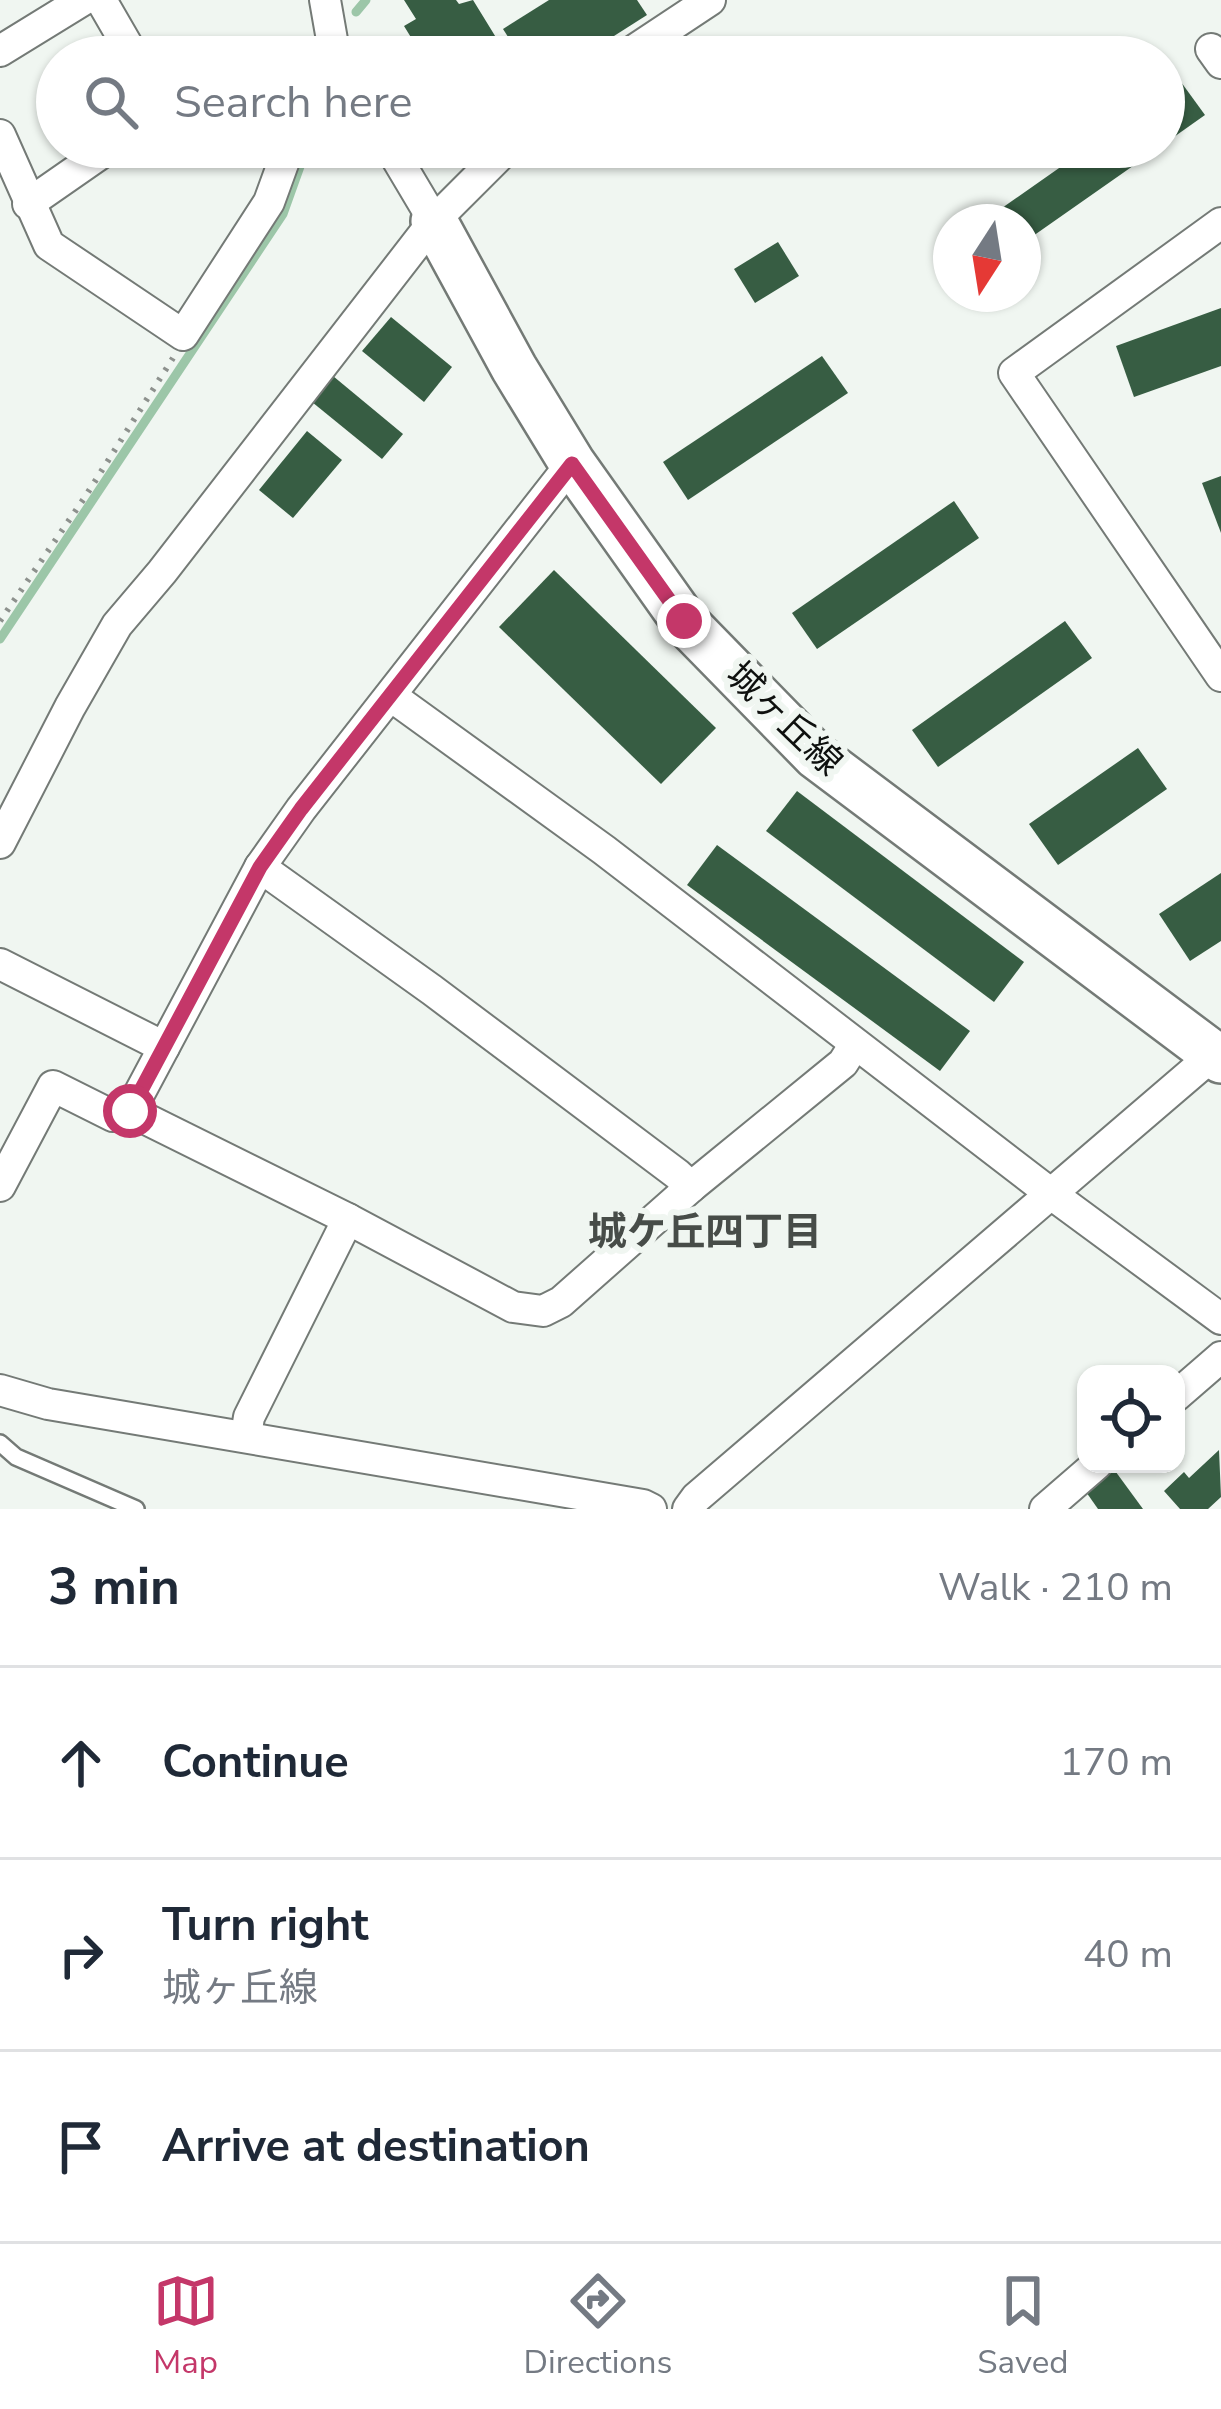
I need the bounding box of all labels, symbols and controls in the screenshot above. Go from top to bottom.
search box [36,36,1185,168]
icon: search [78,69,144,135]
text: Search here [174,72,413,133]
north arrow [933,204,1041,312]
route end [657,594,711,648]
street label: 城ヶ丘線 [715,651,853,787]
route start [103,1084,157,1138]
district label: 城ケ丘四丁目 [588,1206,822,1259]
map controls [1077,1365,1185,1473]
button: locate [1077,1365,1185,1473]
text: 3 min [48,1552,180,1622]
text: Walk · 210 m [938,1561,1173,1614]
icon: ahead [48,1730,114,1796]
text: Continue [162,1732,349,1793]
text: 170 m [1059,1736,1173,1789]
text: Turn right [162,1895,369,1956]
icon: right [48,1922,114,1988]
text: 40 m [1083,1928,1173,1981]
text: 城ヶ丘線 [162,1962,318,2015]
icon: arrive [48,2114,114,2180]
text: Arrive at destination [162,2116,590,2177]
tab: Map [153,2268,219,2385]
tab: Directions [524,2268,672,2385]
tab: Saved [977,2268,1068,2385]

